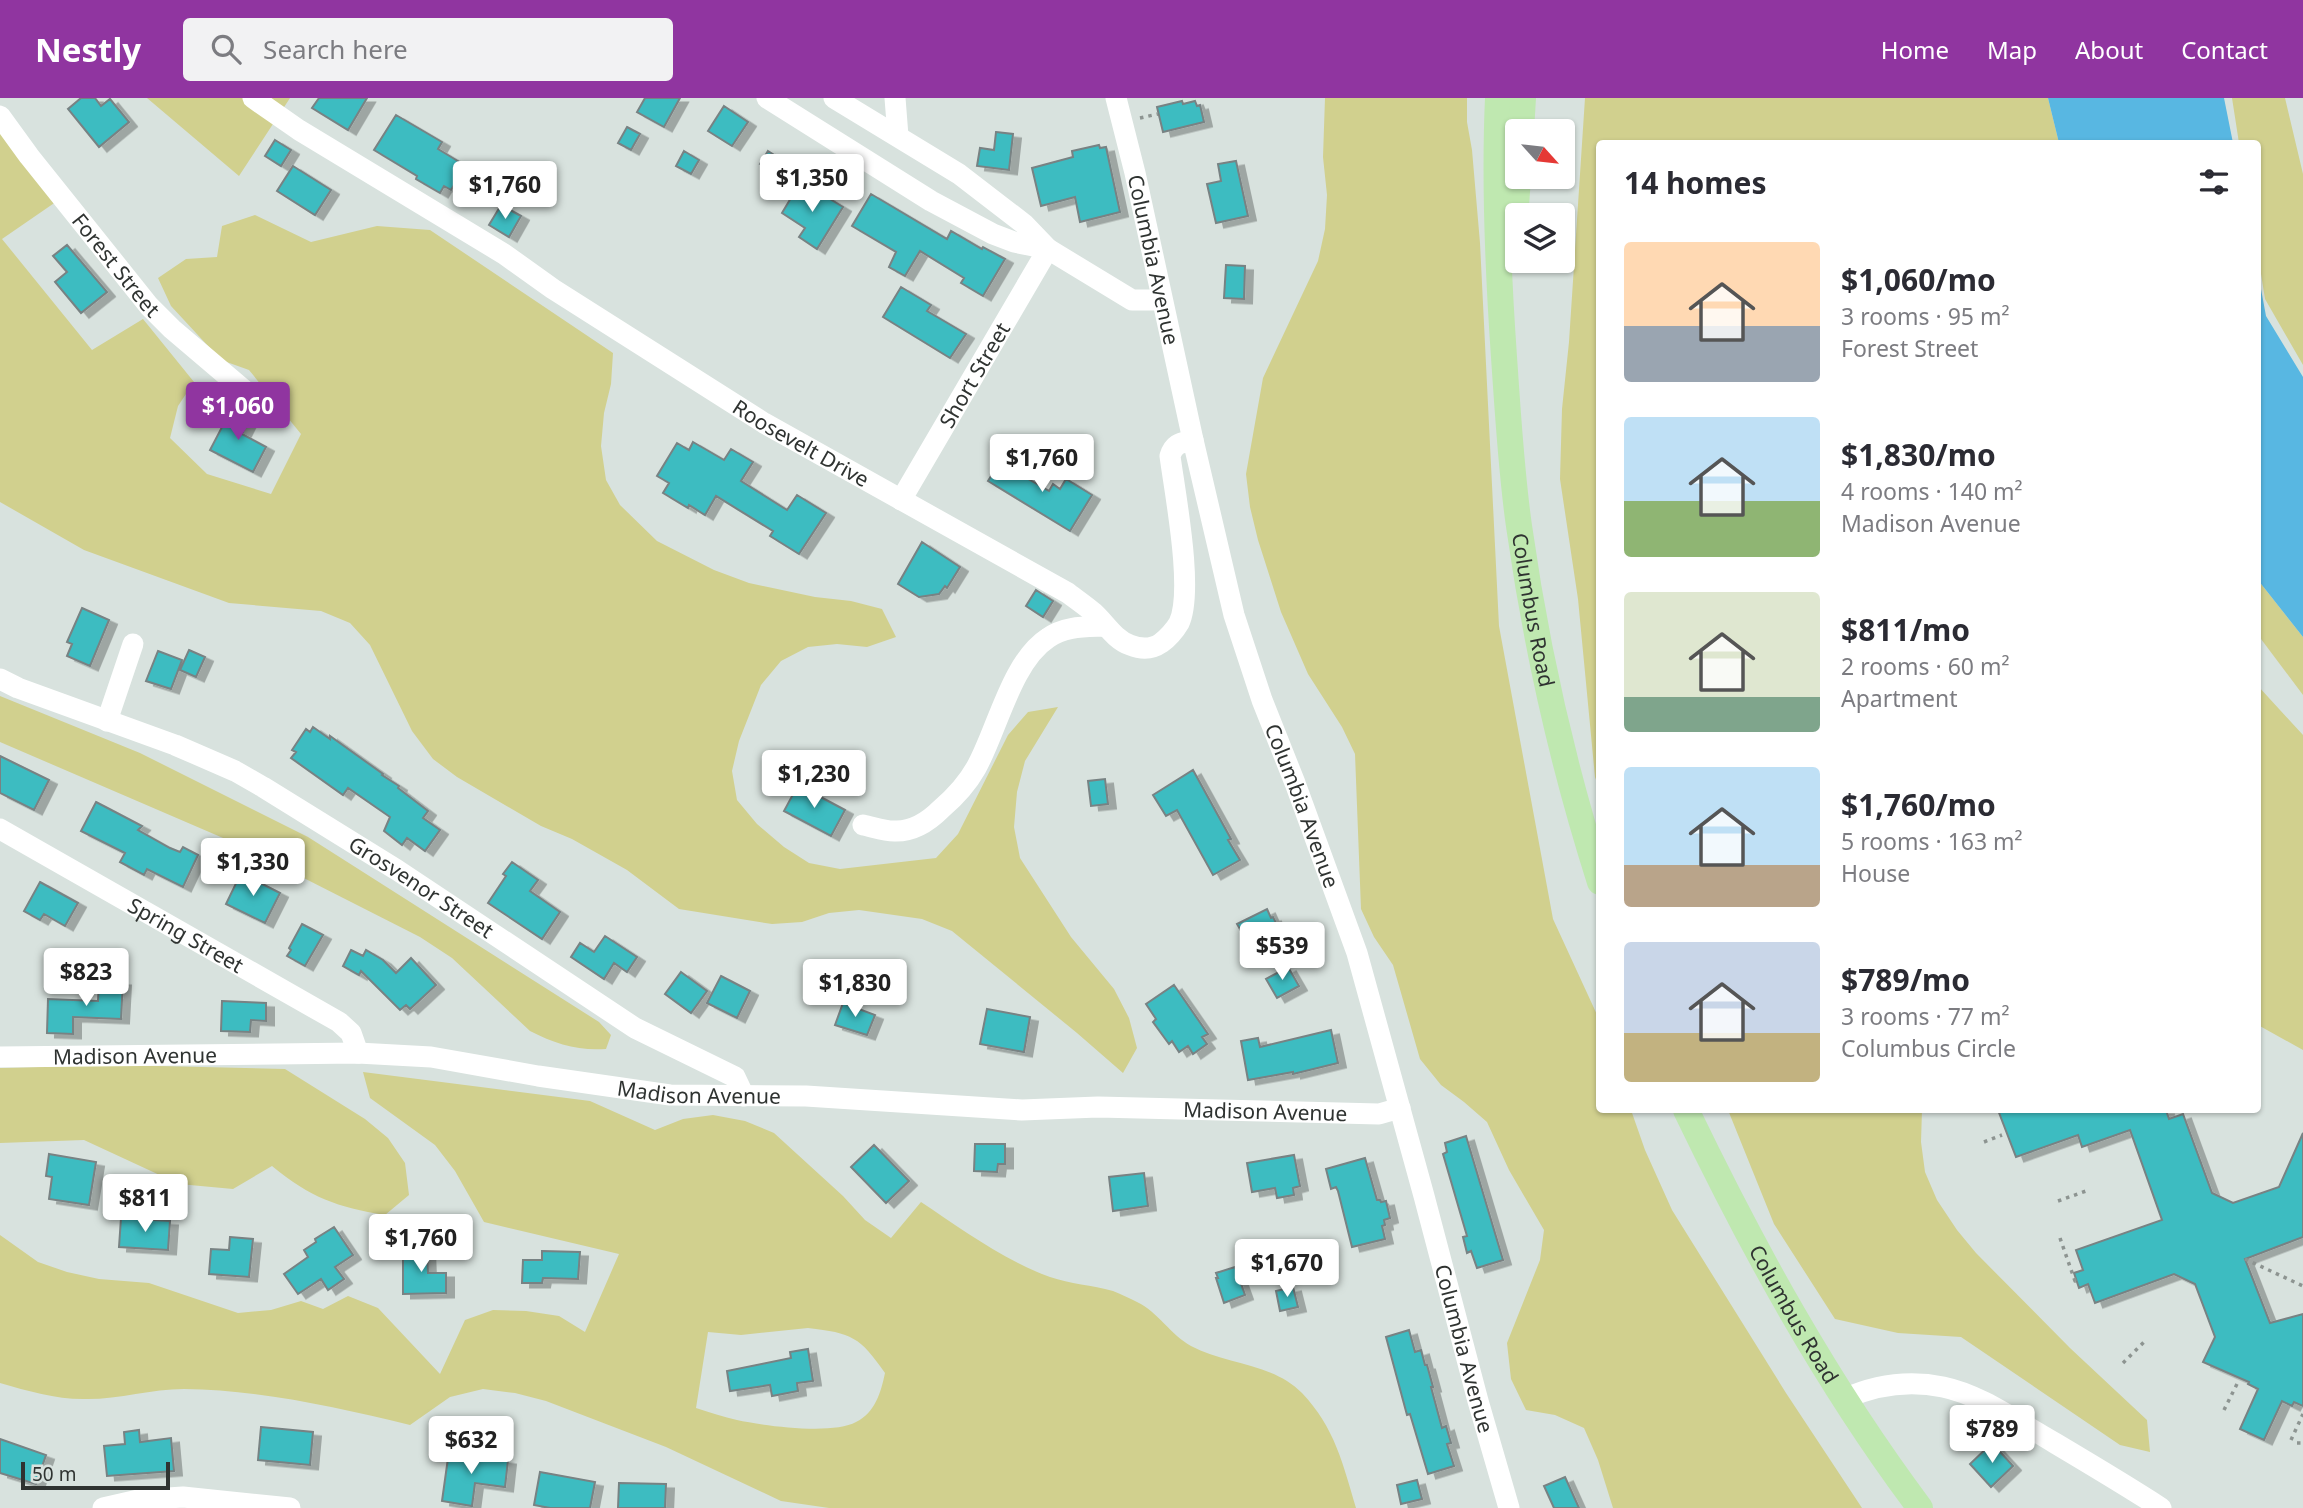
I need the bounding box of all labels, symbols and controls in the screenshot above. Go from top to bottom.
search box [183,18,673,81]
text: Nestly [35,27,141,72]
icon: search [207,30,245,68]
text: Search here [263,31,408,67]
text: Home [1881,33,1949,66]
text: Map [1987,33,2037,66]
text: About [2075,33,2143,66]
text: Contact [2181,33,2268,66]
north arrow [1505,119,1575,189]
map controls [1505,119,1575,273]
pin: $1,350 [755,155,869,214]
text: $1,350 [776,161,848,193]
pin: $1,760 [448,162,562,221]
text: 14 homes [1624,162,1767,203]
icon: filters [2195,163,2233,201]
text: $1,760 [469,168,541,200]
street label: Columbia Avenue [1122,172,1186,347]
button: layers [1505,203,1575,273]
street label: Forest Street [66,207,166,323]
text: $1,060/mo [1841,259,1996,300]
icon: home [1680,270,1764,354]
text: 3 rooms · 95 m² [1841,300,2010,332]
street label: Short Street [932,317,1016,433]
text: Forest Street [1841,332,1978,364]
pin: $1,060 [181,382,295,442]
text: $1,060 [202,389,274,421]
street label: Roosevelt Drive [728,393,874,493]
pin: $1,760 [985,434,1099,494]
text: $1,830/mo [1841,434,1996,475]
text: $1,760 [1006,441,1078,473]
icon: home [1680,445,1764,529]
text: 4 rooms · 140 m² [1841,475,2023,507]
text: Madison Avenue [1841,507,2021,539]
street label: Columbus Road [1506,531,1561,689]
text: $811/mo [1841,609,1970,650]
icon: home [1680,620,1764,704]
text: 2 rooms · 60 m² [1841,650,2010,682]
text: Apartment [1841,682,1958,714]
street label: Columbia Avenue [1259,719,1346,892]
pin: $1,230 [757,750,871,810]
text: $1,230 [778,757,850,789]
text: $1,760/mo [1841,784,1996,825]
icon: home [1680,795,1764,879]
text: 5 rooms · 163 m² [1841,825,2023,857]
street label: Grosvenor Street [344,830,499,945]
pin: $1,330 [196,838,310,898]
text: $1,330 [217,845,289,877]
text: House [1841,857,1910,889]
street label: Spring Street [123,891,249,979]
pin: $539 [1241,922,1323,982]
text: $539 [1256,929,1308,961]
pin: $823 [45,948,127,1008]
text: $823 [60,955,112,987]
text: $789/mo [1841,959,1970,1000]
pin: $1,830 [798,960,912,1019]
text: $1,830 [819,966,891,998]
icon: home [1680,970,1764,1054]
text: 3 rooms · 77 m² [1841,1000,2010,1032]
text: Columbus Circle [1841,1032,2016,1064]
street label: Madison Avenue [53,1041,217,1070]
street label: Madison Avenue [615,1074,781,1110]
street label: Madison Avenue [1183,1095,1348,1127]
pin: $811 [104,1174,186,1234]
text: $811 [119,1181,171,1213]
pin: $1,760 [364,1214,478,1274]
text: $1,760 [385,1221,457,1253]
pin: $1,670 [1230,1240,1344,1299]
street label: Columbus Road [1743,1240,1845,1389]
text: $1,670 [1251,1246,1323,1278]
street label: Columbia Avenue [1429,1261,1501,1436]
pin: $789 [1951,1406,2033,1465]
text: $789 [1966,1412,2018,1444]
pin: $632 [430,1416,512,1476]
text: $632 [445,1423,497,1455]
scale bar [21,1459,170,1491]
text: 50 m [32,1461,76,1487]

